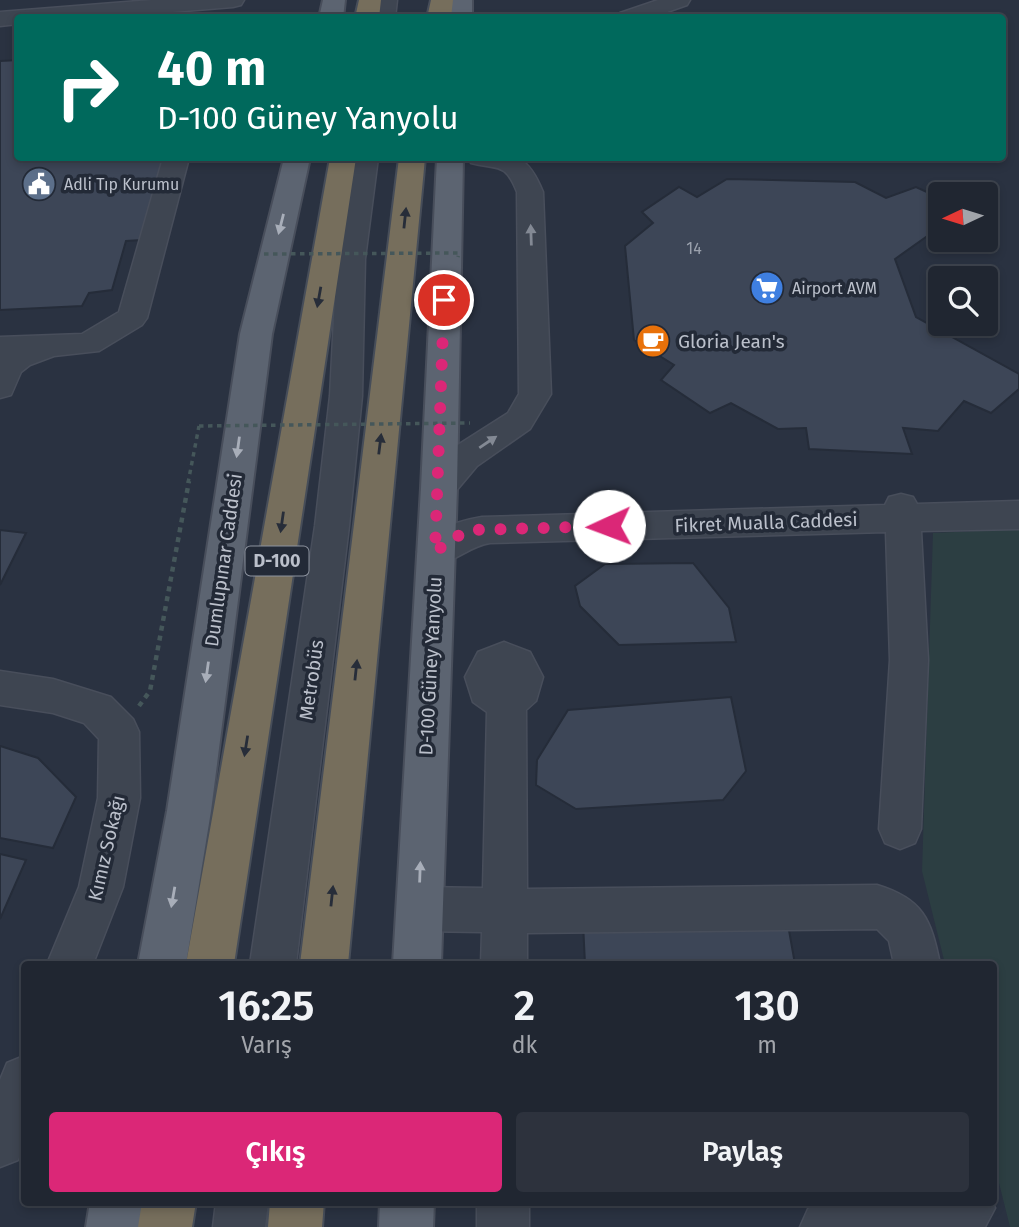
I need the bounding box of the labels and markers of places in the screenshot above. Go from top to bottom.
public building icon: Adli Tıp Kurumu [20,165,58,203]
place label: Adli Tıp Kurumu [64,175,179,194]
supermarket icon: Airport AVM [748,269,786,307]
pin [414,270,474,330]
place label: Airport AVM [792,279,877,298]
cafe icon: Gloria Jean's [634,322,672,360]
place label: Gloria Jean's [678,330,785,353]

